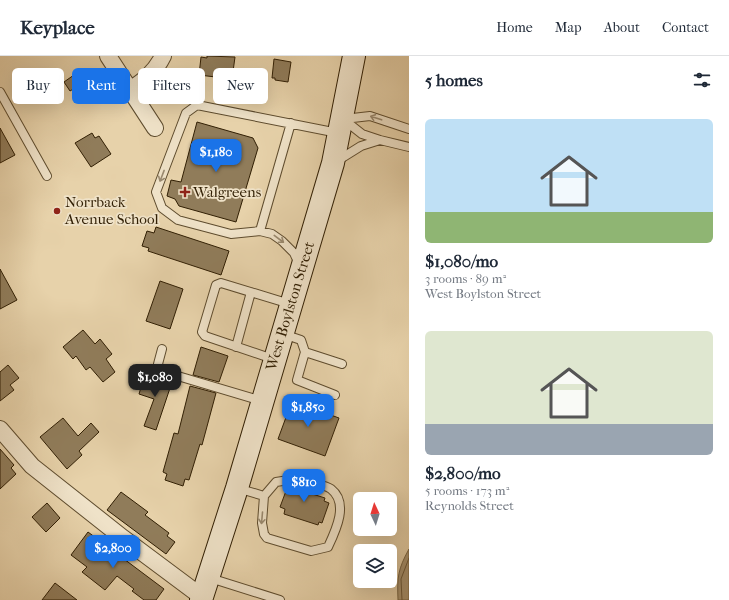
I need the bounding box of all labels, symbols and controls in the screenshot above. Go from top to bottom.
text: Keyplace [20,17,95,39]
text: Home [496,19,533,36]
text: Map [555,19,582,36]
text: About [604,19,640,36]
text: Contact [662,19,709,36]
chip: Buy [12,68,64,104]
chip: Rent [72,68,130,104]
chip: Filters [138,68,205,104]
chip: New [213,68,268,104]
icon: filters [691,69,713,91]
text: 5 homes [425,70,483,90]
one-way arrow [370,114,383,121]
pin: $1,180 [183,139,249,173]
text: $1,180 [200,144,232,159]
icon: home [533,145,605,217]
one-way arrow [158,170,166,182]
place label: Walgreens [192,183,262,201]
marker: Walgreens [180,187,190,197]
place label: Norrback Avenue School [64,193,159,228]
marker: Norrback Avenue School [52,206,62,216]
one-way arrow [273,235,284,243]
street label: West Boylston Street [261,239,318,374]
text: $1,080/mo [425,251,498,271]
text: 3 rooms · 89 m² [425,271,506,286]
text: West Boylston Street [425,286,541,301]
icon: home [533,357,605,429]
pin: $1,080 [122,364,188,398]
text: $1,080 [137,369,173,384]
pin: $1,850 [275,394,341,428]
text: $1,850 [291,399,325,414]
text: $2,800/mo [425,463,501,483]
pin: $810 [280,469,328,503]
text: $810 [291,474,317,489]
text: 5 rooms · 173 m² [425,483,509,498]
north arrow [353,492,397,536]
map controls [353,492,397,588]
text: Reynolds Street [425,498,514,513]
one-way arrow [259,511,266,524]
pin: $2,800 [80,535,146,569]
text: $2,800 [94,540,132,555]
button: layers [353,544,397,588]

